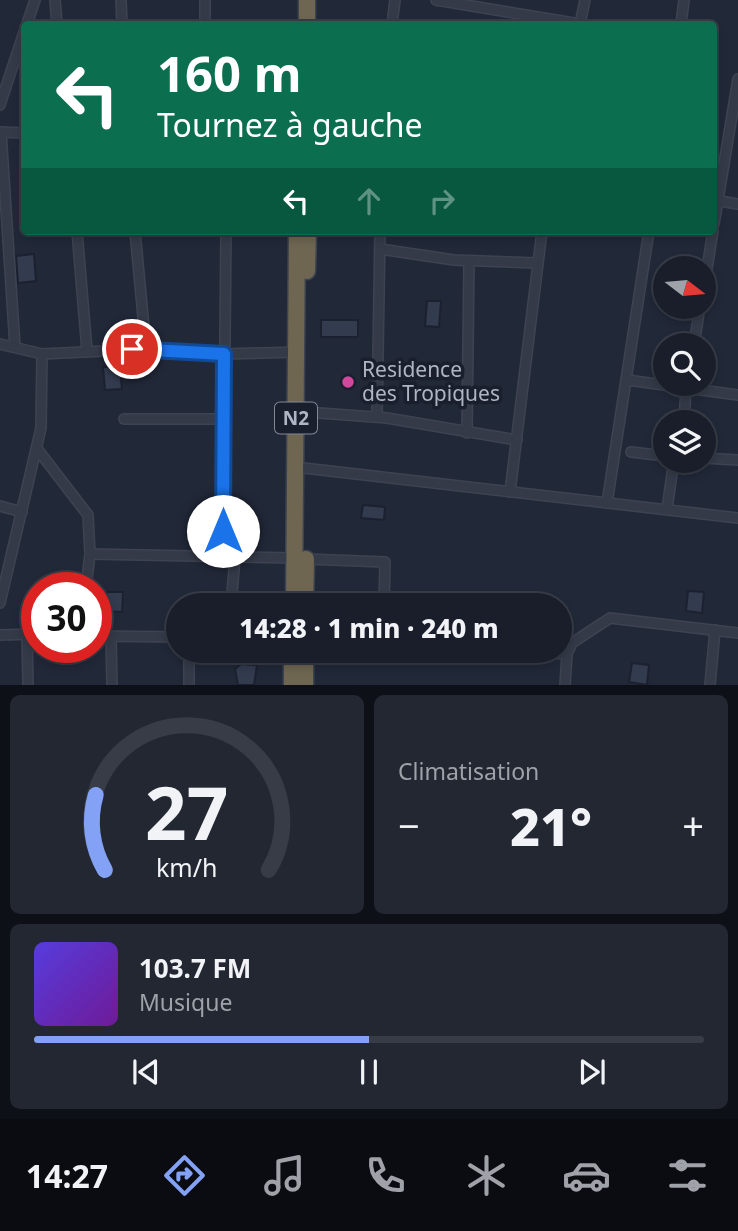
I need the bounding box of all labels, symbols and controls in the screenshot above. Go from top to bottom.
text: 160 m [157,40,302,106]
icon: left [42,49,133,140]
text: Tournez à gauche [157,103,423,146]
icon: left [277,182,315,220]
icon: ahead [350,182,388,220]
icon: right [423,182,461,220]
north arrow [653,256,716,318]
map controls [653,256,716,473]
pin [102,319,162,379]
icon: arrive [113,330,151,368]
button: search [653,333,716,396]
place label: Residence des Tropiques [362,355,500,407]
marker: Residence des Tropiques [340,374,356,390]
road number: N2 [275,402,317,434]
button: layers [653,410,716,473]
position arrow [186,494,260,568]
speed limit sign: 30 [21,572,112,663]
text: 14:28 · 1 min · 240 m [239,610,499,646]
text: Climatisation [398,755,539,787]
text: 27 [145,763,229,862]
text: 21° [510,790,592,861]
text: − [398,799,420,851]
text: + [682,799,704,851]
text: km/h [156,850,218,884]
text: 103.7 FM [139,950,251,986]
text: Musique [139,986,232,1018]
icon: previous [127,1053,165,1091]
icon: pause [350,1053,388,1091]
icon: next [573,1053,611,1091]
icon: directions [160,1151,209,1200]
icon: music [260,1151,309,1200]
icon: phone [361,1151,410,1200]
icon: climate [462,1151,511,1200]
icon: car [562,1151,611,1200]
icon: filters [663,1151,712,1200]
text: 14:27 [26,1154,108,1197]

